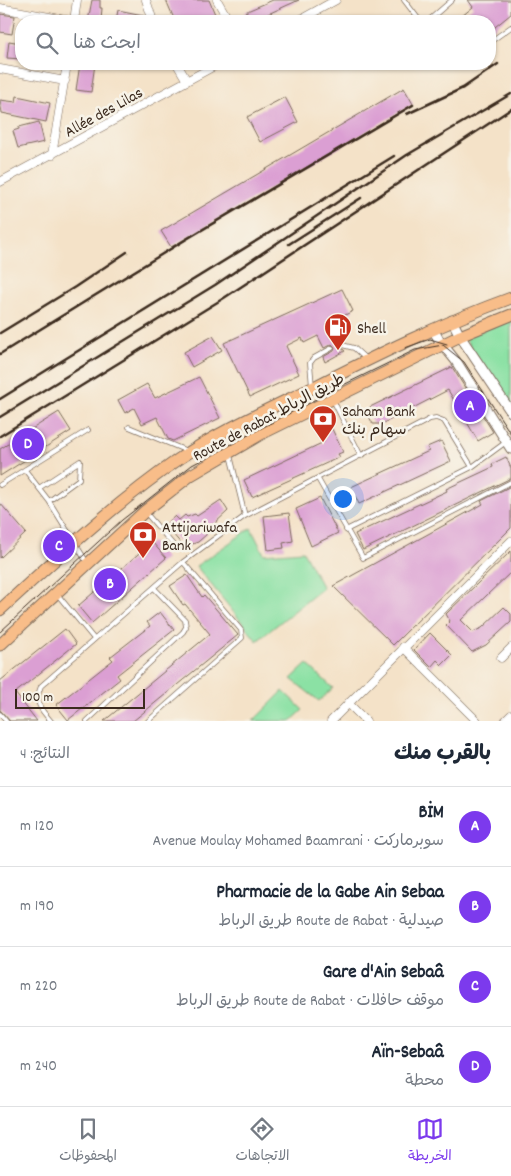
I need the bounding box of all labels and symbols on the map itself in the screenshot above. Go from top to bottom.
street label: Allée des Lilas [61,82,148,144]
fuel station icon: Shell [323,312,353,351]
place label: Shell [357,318,386,341]
street label: Route de Rabat طريق الرباط [189,368,349,468]
pin: A [454,387,486,425]
place label: Saham Bank سهام بنك [342,401,415,442]
bank icon: Saham Bank سهام بنك [308,404,338,443]
pin: D [12,425,44,463]
your location [330,486,356,512]
place label: Attijariwafa Bank [162,517,237,558]
bank icon: Attijariwafa Bank [128,520,158,559]
pin: C [43,527,75,565]
pin: B [94,565,126,603]
scale bar [15,686,145,709]

